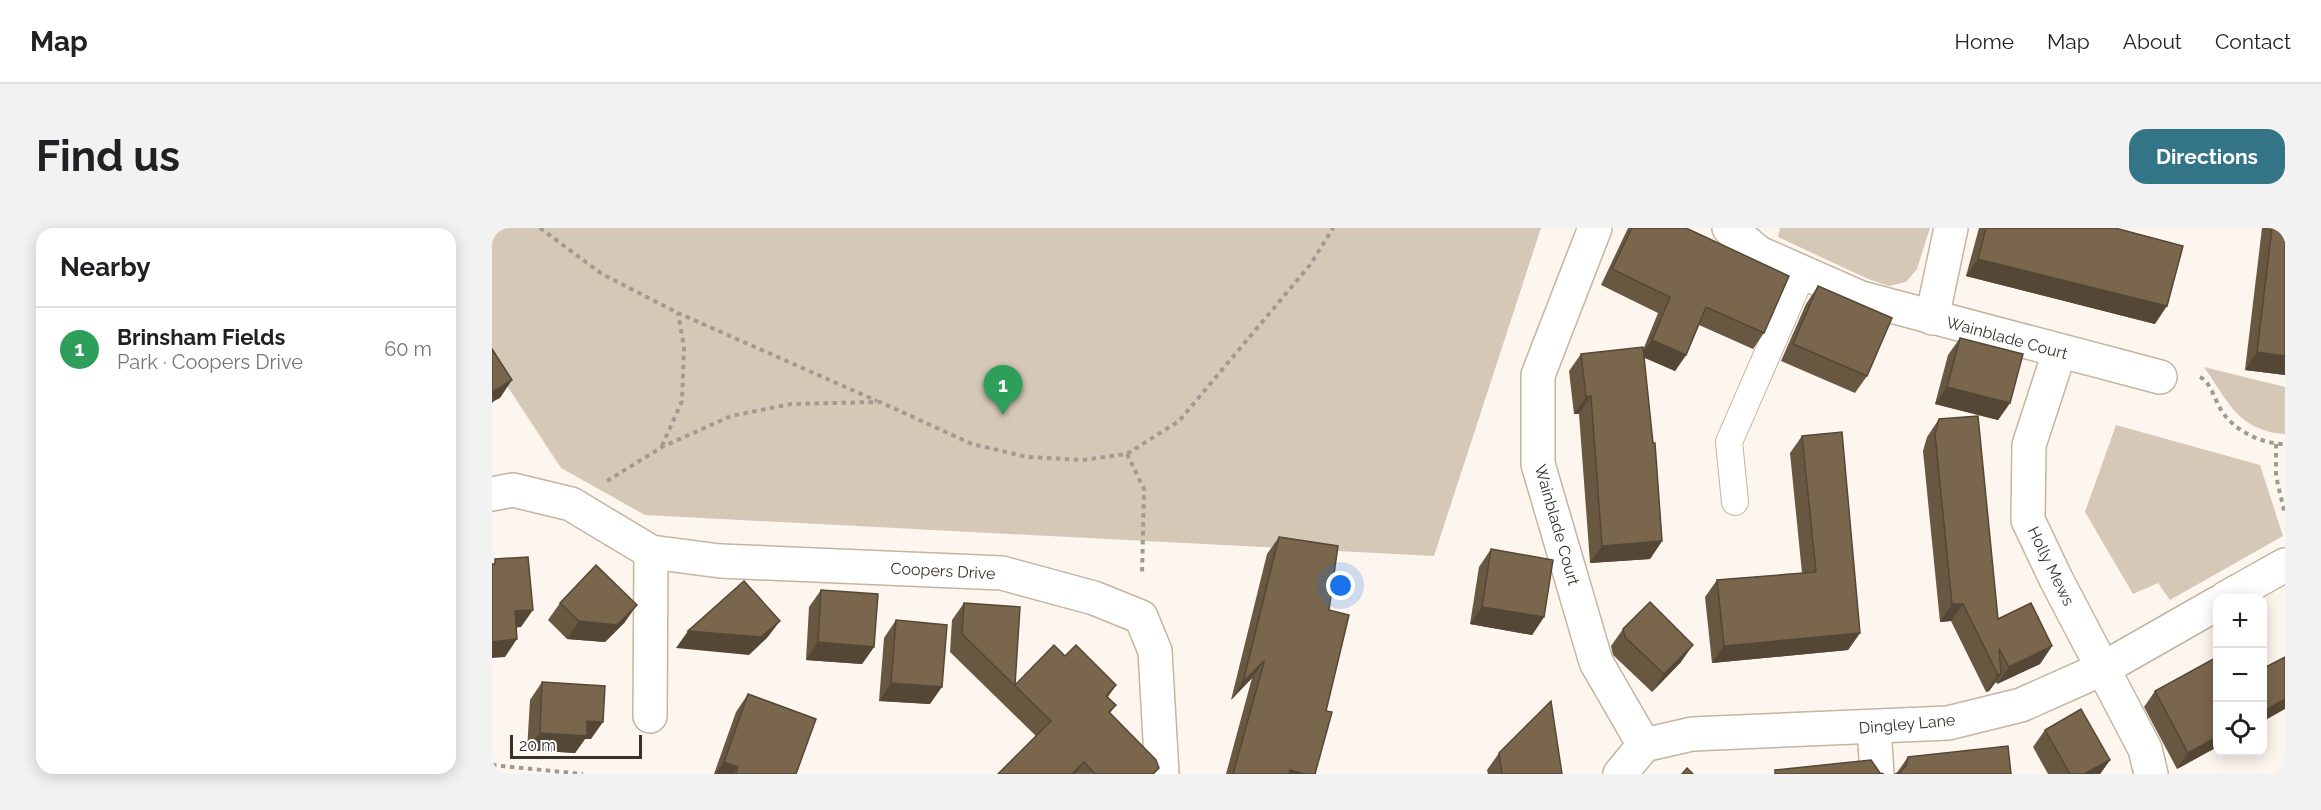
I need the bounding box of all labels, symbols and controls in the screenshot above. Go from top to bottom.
text: Map [30,25,88,58]
text: Home [1955,29,2014,54]
text: Map [2047,29,2090,54]
text: About [2123,29,2182,54]
text: Contact [2215,29,2291,54]
button: Directions [2129,129,2285,184]
text: Find us [36,132,180,181]
text: Nearby [60,252,150,282]
street label: Wainblade Court [1944,313,2070,363]
text: Brinsham Fields [117,324,285,350]
text: 1 [75,337,84,361]
text: 60 m [384,337,432,361]
text: Park · Coopers Drive [117,350,303,374]
pin: 1 [984,366,1022,415]
street label: Wainblade Court [1531,462,1584,588]
street label: Holly Mews [2024,523,2078,609]
street label: Coopers Drive [890,559,996,583]
your location [1326,571,1355,600]
map controls [2213,594,2267,756]
button: + [2213,594,2267,648]
button: − [2213,648,2267,702]
button: locate [2213,702,2267,756]
street label: Dingley Lane [1858,710,1956,738]
scale bar [510,732,642,760]
text: 20 m [519,736,556,755]

